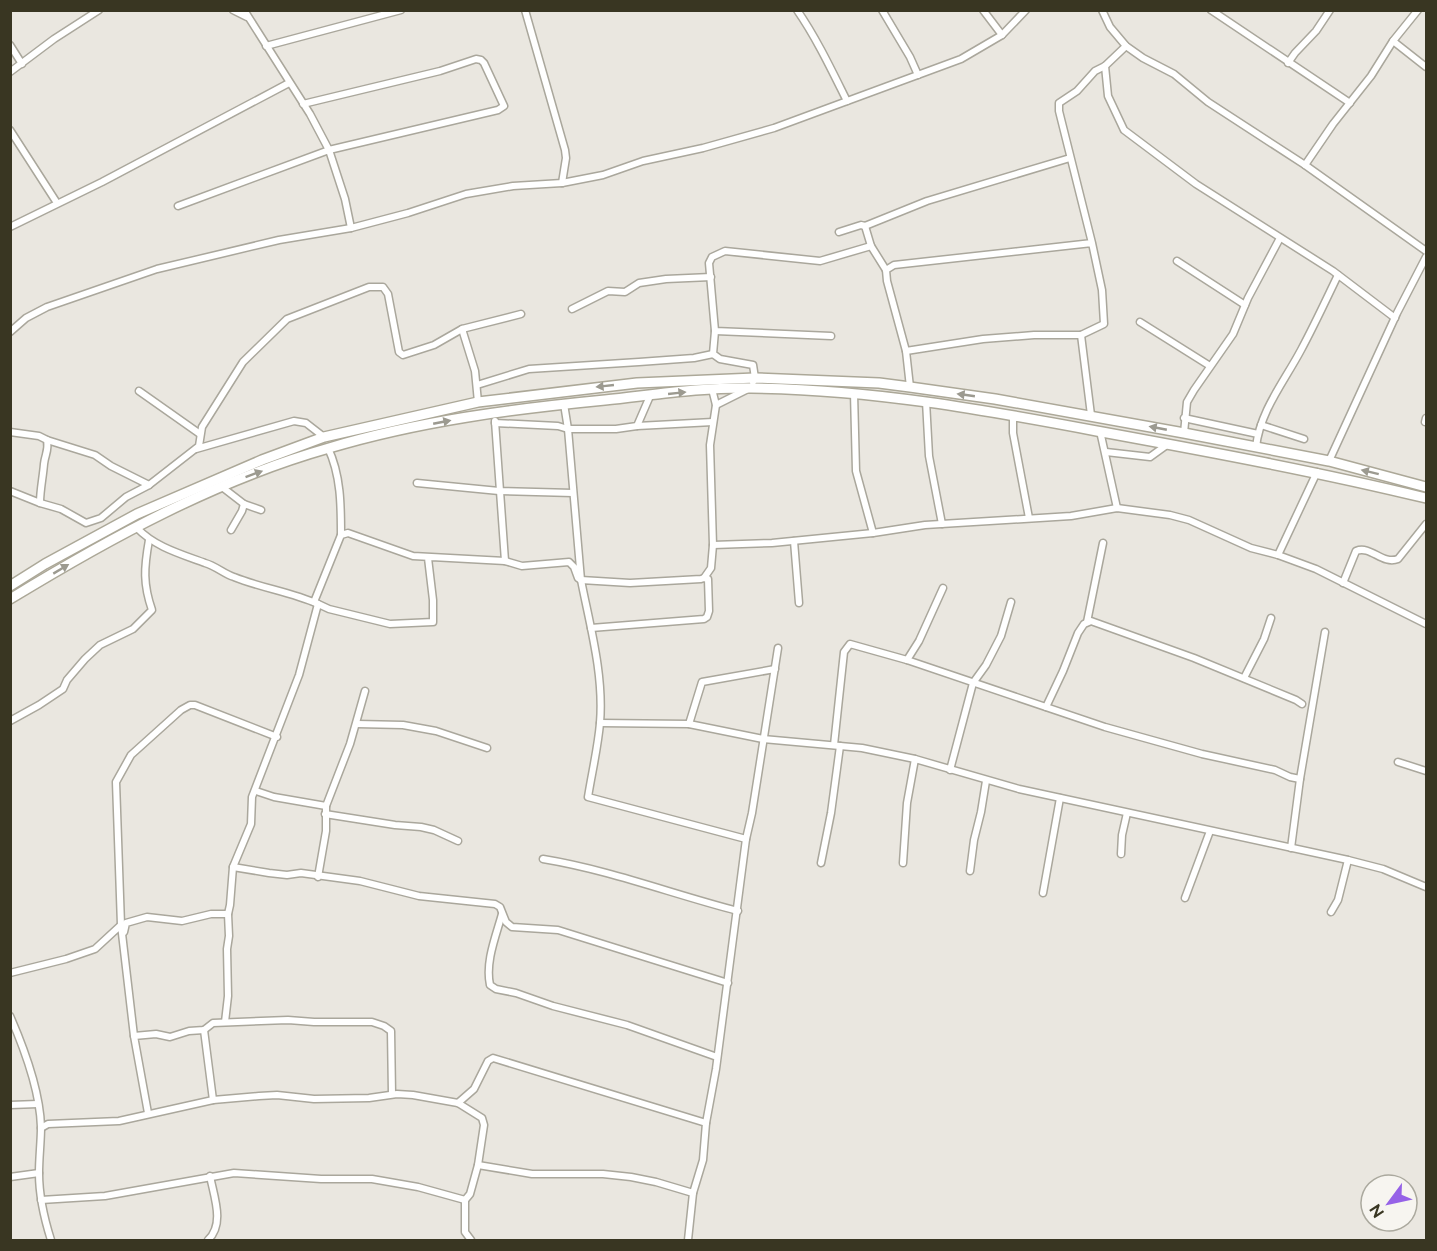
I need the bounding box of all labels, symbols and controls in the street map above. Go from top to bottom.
one-way arrow [595,381,614,391]
one-way arrow [668,388,687,397]
one-way arrow [957,390,976,400]
one-way arrow [433,417,452,426]
one-way arrow [1149,423,1168,432]
one-way arrow [1361,467,1379,476]
one-way arrow [246,469,264,479]
one-way arrow [53,563,69,574]
north arrow [1359,1173,1419,1233]
text: N [1366,1201,1388,1221]

